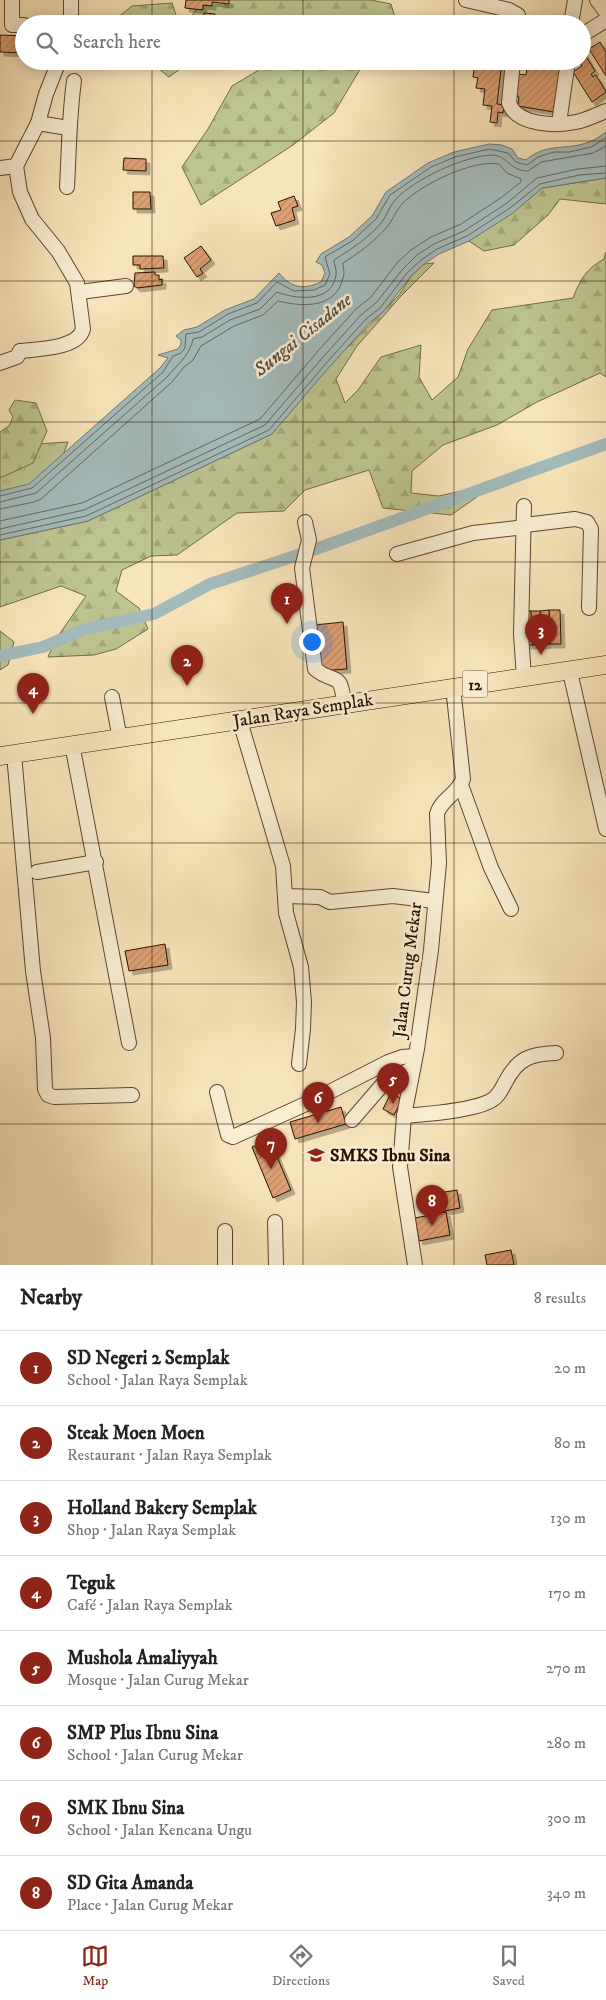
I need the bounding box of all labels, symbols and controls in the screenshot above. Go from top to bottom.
search box [15,15,591,70]
icon: search [33,29,61,57]
text: Search here [73,31,161,54]
water label: Sungai Cisadane [249,288,357,382]
pin: 1 [271,583,303,624]
pin: 3 [525,614,557,655]
your location [299,629,325,655]
pin: 2 [171,645,203,686]
road number: 12 [462,671,488,698]
pin: 4 [17,673,49,714]
street label: Jalan Raya Semplak [229,689,375,733]
street label: Jalan Curug Mekar [389,901,427,1041]
pin: 5 [377,1063,409,1104]
pin: 6 [302,1082,334,1123]
pin: 7 [255,1128,287,1169]
school or university icon: SMKS Ibnu Sina [306,1145,326,1165]
place label: SMKS Ibnu Sina [330,1145,451,1167]
pin: 8 [416,1185,448,1226]
text: Nearby [20,1285,82,1311]
text: 8 results [534,1288,586,1308]
text: SD Negeri 2 Semplak [67,1347,230,1370]
text: 1 [33,1358,39,1378]
text: 20 m [554,1358,586,1378]
text: School · Jalan Raya Semplak [67,1370,248,1390]
text: Steak Moen Moen [67,1422,205,1445]
text: 2 [32,1433,40,1453]
text: 80 m [554,1433,586,1453]
text: Restaurant · Jalan Raya Semplak [67,1445,272,1465]
text: Holland Bakery Semplak [67,1497,257,1520]
text: 3 [33,1508,39,1528]
text: 130 m [550,1508,586,1528]
text: Shop · Jalan Raya Semplak [67,1520,236,1540]
text: Teguk [67,1572,115,1595]
text: 4 [31,1583,41,1603]
text: 170 m [548,1583,586,1603]
text: Café · Jalan Raya Semplak [67,1595,233,1615]
text: Mushola Amaliyyah [67,1647,218,1670]
text: 5 [32,1658,40,1678]
text: 270 m [546,1658,586,1678]
text: Mosque · Jalan Curug Mekar [67,1670,249,1690]
text: SMP Plus Ibnu Sina [67,1722,218,1745]
text: 6 [32,1733,40,1753]
text: 280 m [546,1733,586,1753]
text: School · Jalan Curug Mekar [67,1745,243,1765]
text: SMK Ibnu Sina [67,1797,184,1820]
text: 7 [32,1808,40,1828]
text: 300 m [547,1808,586,1828]
text: School · Jalan Kencana Ungu [67,1820,252,1840]
text: SD Gita Amanda [67,1872,193,1895]
text: 8 [32,1883,40,1903]
text: 340 m [547,1883,586,1903]
text: Place · Jalan Curug Mekar [67,1895,233,1915]
tab: Map [81,1942,109,1990]
tab: Directions [272,1942,330,1990]
tab: Saved [493,1942,525,1990]

